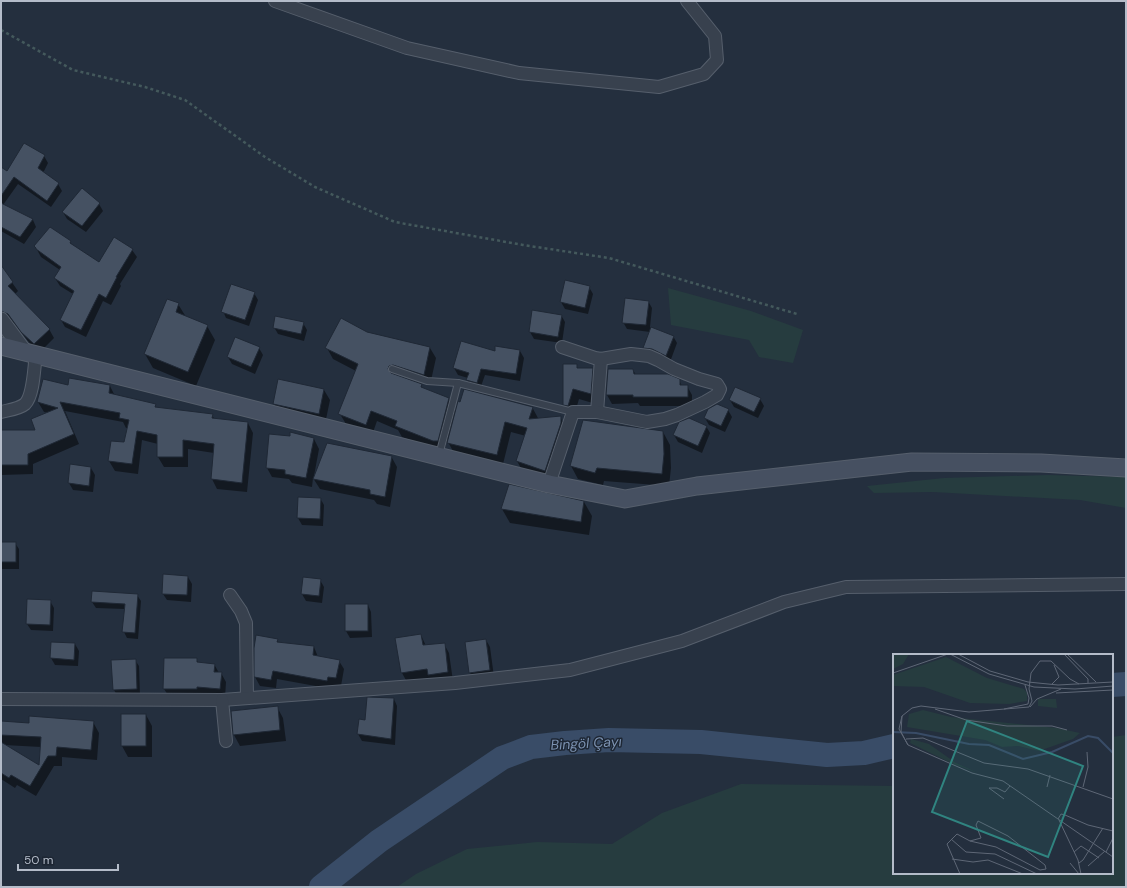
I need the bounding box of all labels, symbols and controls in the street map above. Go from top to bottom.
inset map [893,654,1113,874]
water label: Bingöl Çayı [550,732,622,754]
scale bar [18,846,118,872]
text: 50 m [24,852,53,868]

